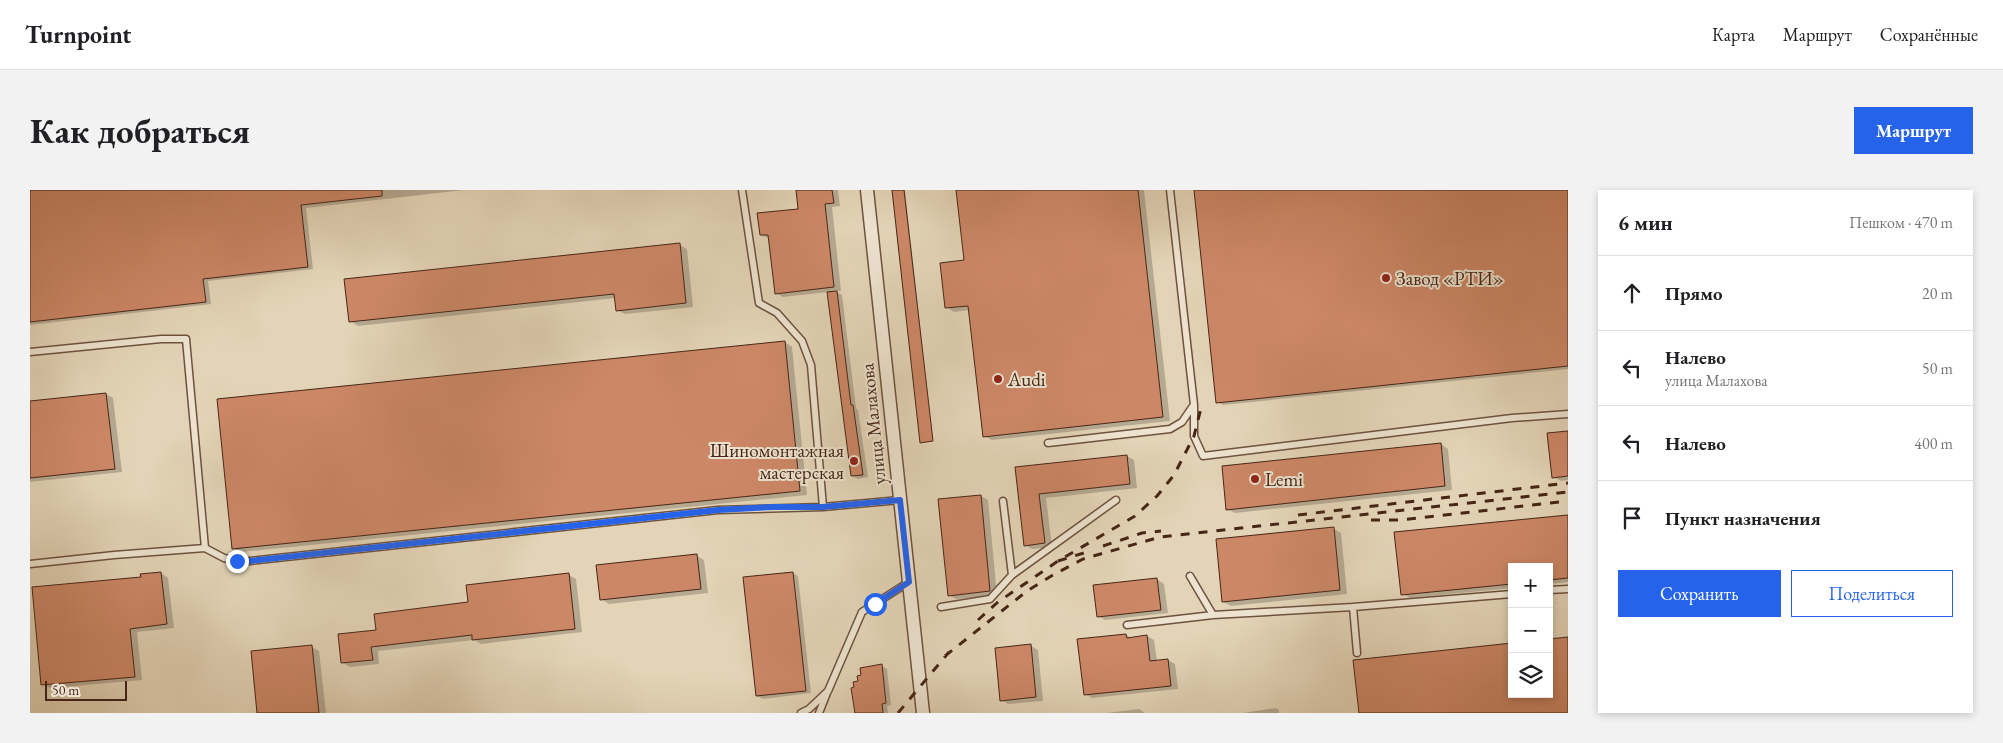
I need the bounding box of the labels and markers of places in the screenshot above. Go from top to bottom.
place label: Завод «РТИ» [1396,266,1504,291]
marker: Завод «РТИ» [1380,272,1392,284]
place label: Audi [1007,367,1046,392]
marker: Audi [992,373,1004,385]
place label: Шиномонтажная мастерская [710,438,844,485]
marker: Шиномонтажная мастерская [848,455,860,467]
place label: Lemi [1265,467,1303,492]
marker: Lemi [1249,473,1261,485]

